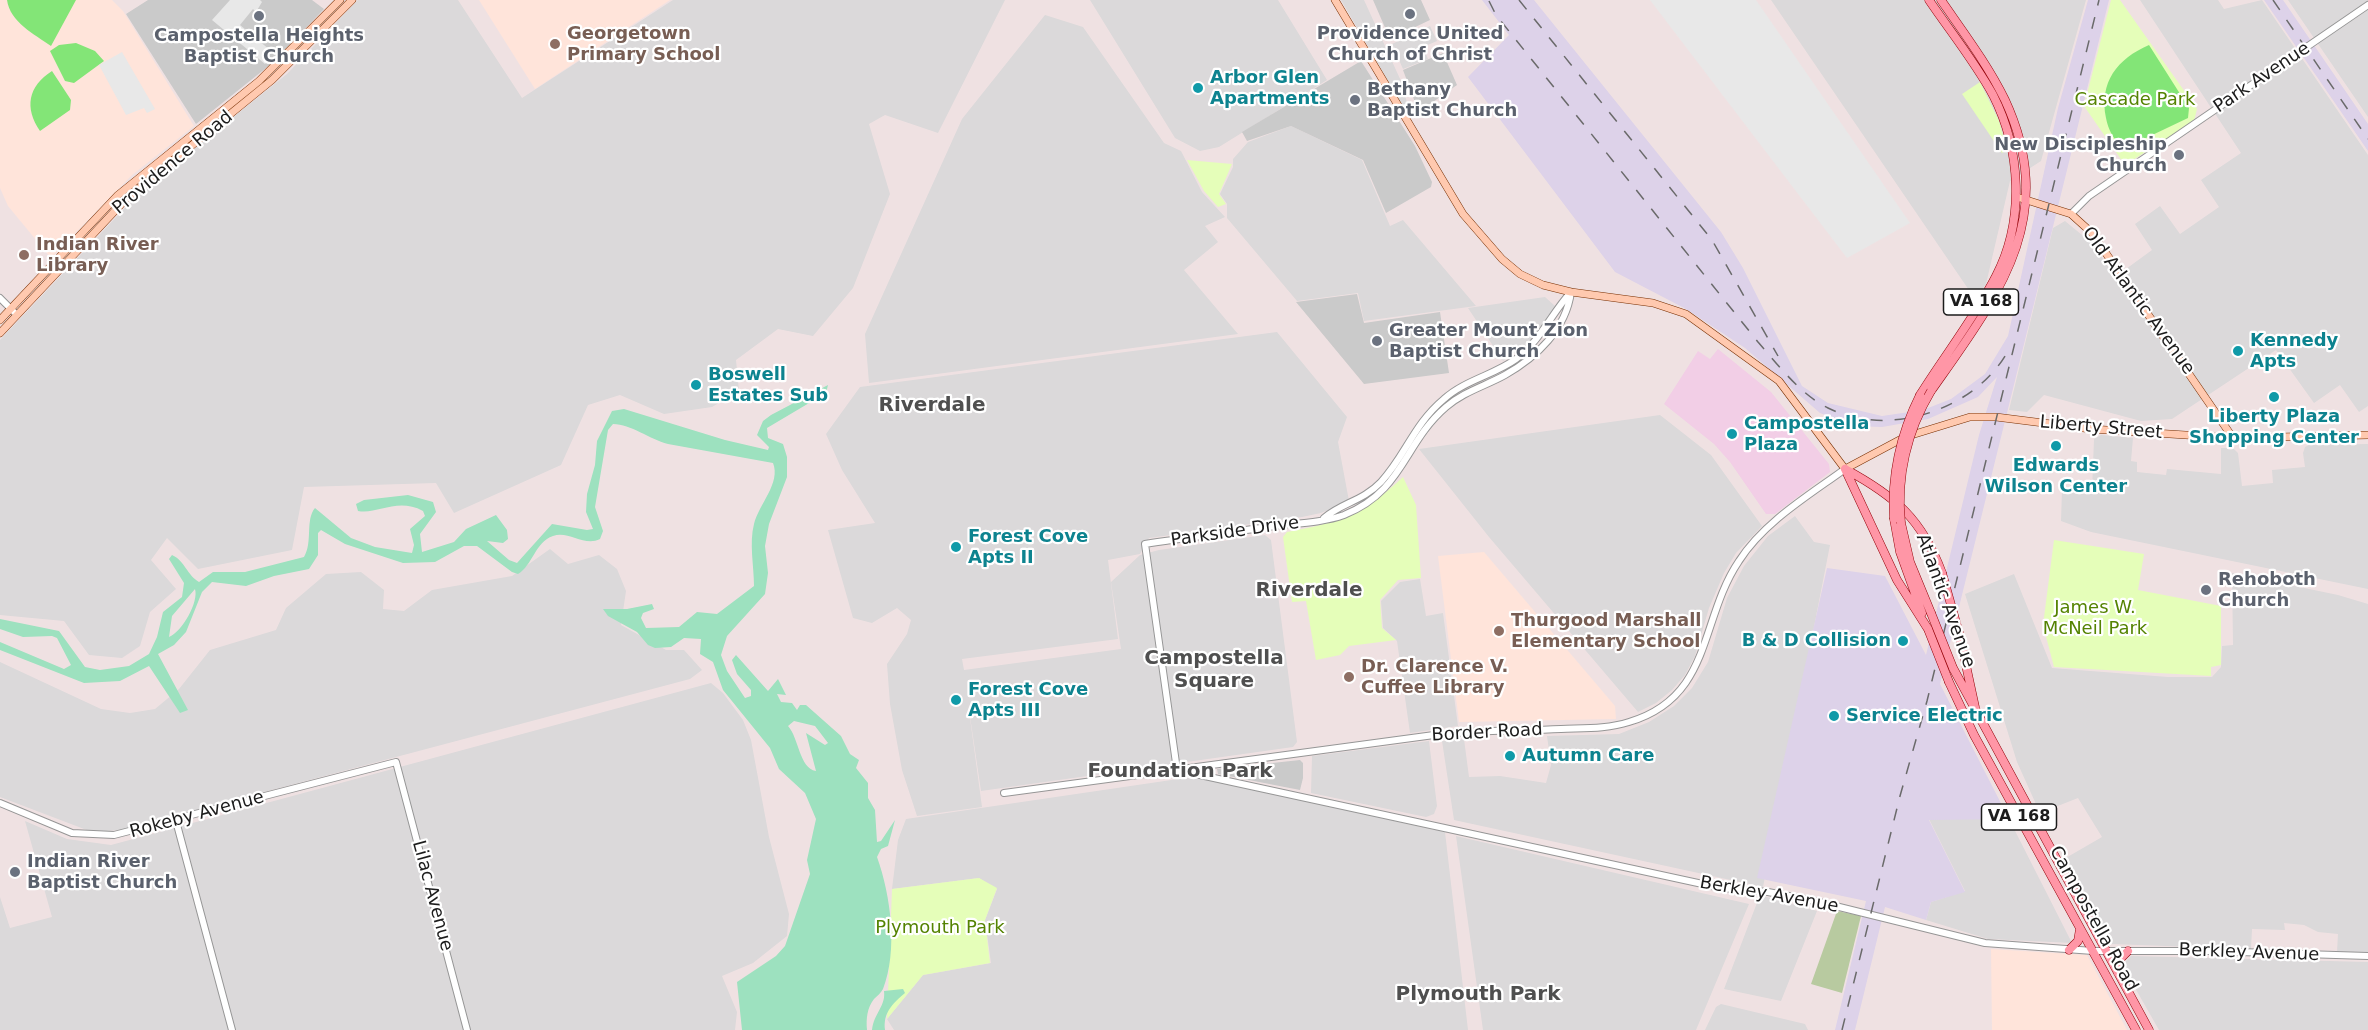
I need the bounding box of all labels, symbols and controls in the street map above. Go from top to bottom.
marker: Providence United Church of Christ [1403,7,1417,21]
marker: Campostella Heights Baptist Church [252,9,266,23]
place label: Georgetown Primary School [567,23,720,66]
place label: Providence United Church of Christ [1317,23,1503,66]
place label: Campostella Heights Baptist Church [154,25,364,68]
marker: Georgetown Primary School [548,37,562,51]
street label: Park Avenue [2210,38,2314,118]
place label: Arbor Glen Apartments [1210,67,1330,110]
place label: Bethany Baptist Church [1367,79,1517,122]
marker: Arbor Glen Apartments [1191,81,1205,95]
park label: Cascade Park [2074,89,2196,111]
marker: Bethany Baptist Church [1348,93,1362,107]
street label: Providence Road [109,107,237,219]
place label: New Discipleship Church [1994,134,2167,176]
marker: New Discipleship Church [2172,148,2186,162]
street label: Old Atlantic Avenue [2077,223,2199,379]
place label: Indian River Library [36,234,159,276]
marker: Indian River Library [17,248,31,262]
road number: VA 168 [1944,289,2018,315]
place label: Greater Mount Zion Baptist Church [1389,320,1588,362]
place label: Kennedy Apts [2250,330,2338,372]
marker: Greater Mount Zion Baptist Church [1370,334,1384,348]
marker: Kennedy Apts [2231,344,2245,358]
place label: Boswell Estates Sub [708,364,828,406]
marker: Boswell Estates Sub [689,378,703,392]
marker: Liberty Plaza Shopping Center [2267,390,2281,404]
district label: Riverdale [879,394,985,418]
place label: Liberty Plaza Shopping Center [2189,406,2359,448]
street label: Liberty Street [2039,412,2163,444]
place label: Campostella Plaza [1744,413,1869,456]
marker: Campostella Plaza [1725,427,1739,441]
marker: Edwards Wilson Center [2049,439,2063,453]
place label: Edwards Wilson Center [1985,455,2127,498]
street label: Parkside Drive [1169,512,1301,552]
place label: Forest Cove Apts II [968,526,1088,568]
street label: Atlantic Avenue [1911,531,1979,671]
marker: Forest Cove Apts II [949,540,963,554]
place label: Rehoboth Church [2218,569,2316,612]
district label: Riverdale [1256,579,1362,603]
marker: Rehoboth Church [2199,583,2213,597]
park label: James W. McNeil Park [2043,597,2147,640]
place label: Thurgood Marshall Elementary School [1511,610,1702,652]
marker: Thurgood Marshall Elementary School [1492,624,1506,638]
place label: B & D Collision [1742,630,1891,652]
marker: B & D Collision [1896,634,1910,648]
district label: Campostella Square [1144,647,1284,694]
place label: Dr. Clarence V. Cuffee Library [1361,656,1508,698]
marker: Dr. Clarence V. Cuffee Library [1342,670,1356,684]
place label: Forest Cove Apts III [968,679,1088,722]
marker: Forest Cove Apts III [949,693,963,707]
place label: Service Electric [1846,705,2003,727]
marker: Service Electric [1827,709,1841,723]
street label: Border Road [1431,719,1543,747]
place label: Autumn Care [1522,745,1654,767]
marker: Autumn Care [1503,749,1517,763]
district label: Foundation Park [1087,760,1273,784]
street label: Rokeby Avenue [127,787,267,843]
road number: VA 168 [1982,804,2056,830]
street label: Lilac Avenue [407,838,457,954]
street label: Campostella Road [2044,842,2142,996]
place label: Indian River Baptist Church [27,851,177,894]
marker: Indian River Baptist Church [8,865,22,879]
street label: Berkley Avenue [1698,872,1840,918]
park label: Plymouth Park [875,917,1005,939]
street label: Berkley Avenue [2178,940,2320,966]
district label: Plymouth Park [1396,983,1560,1007]

